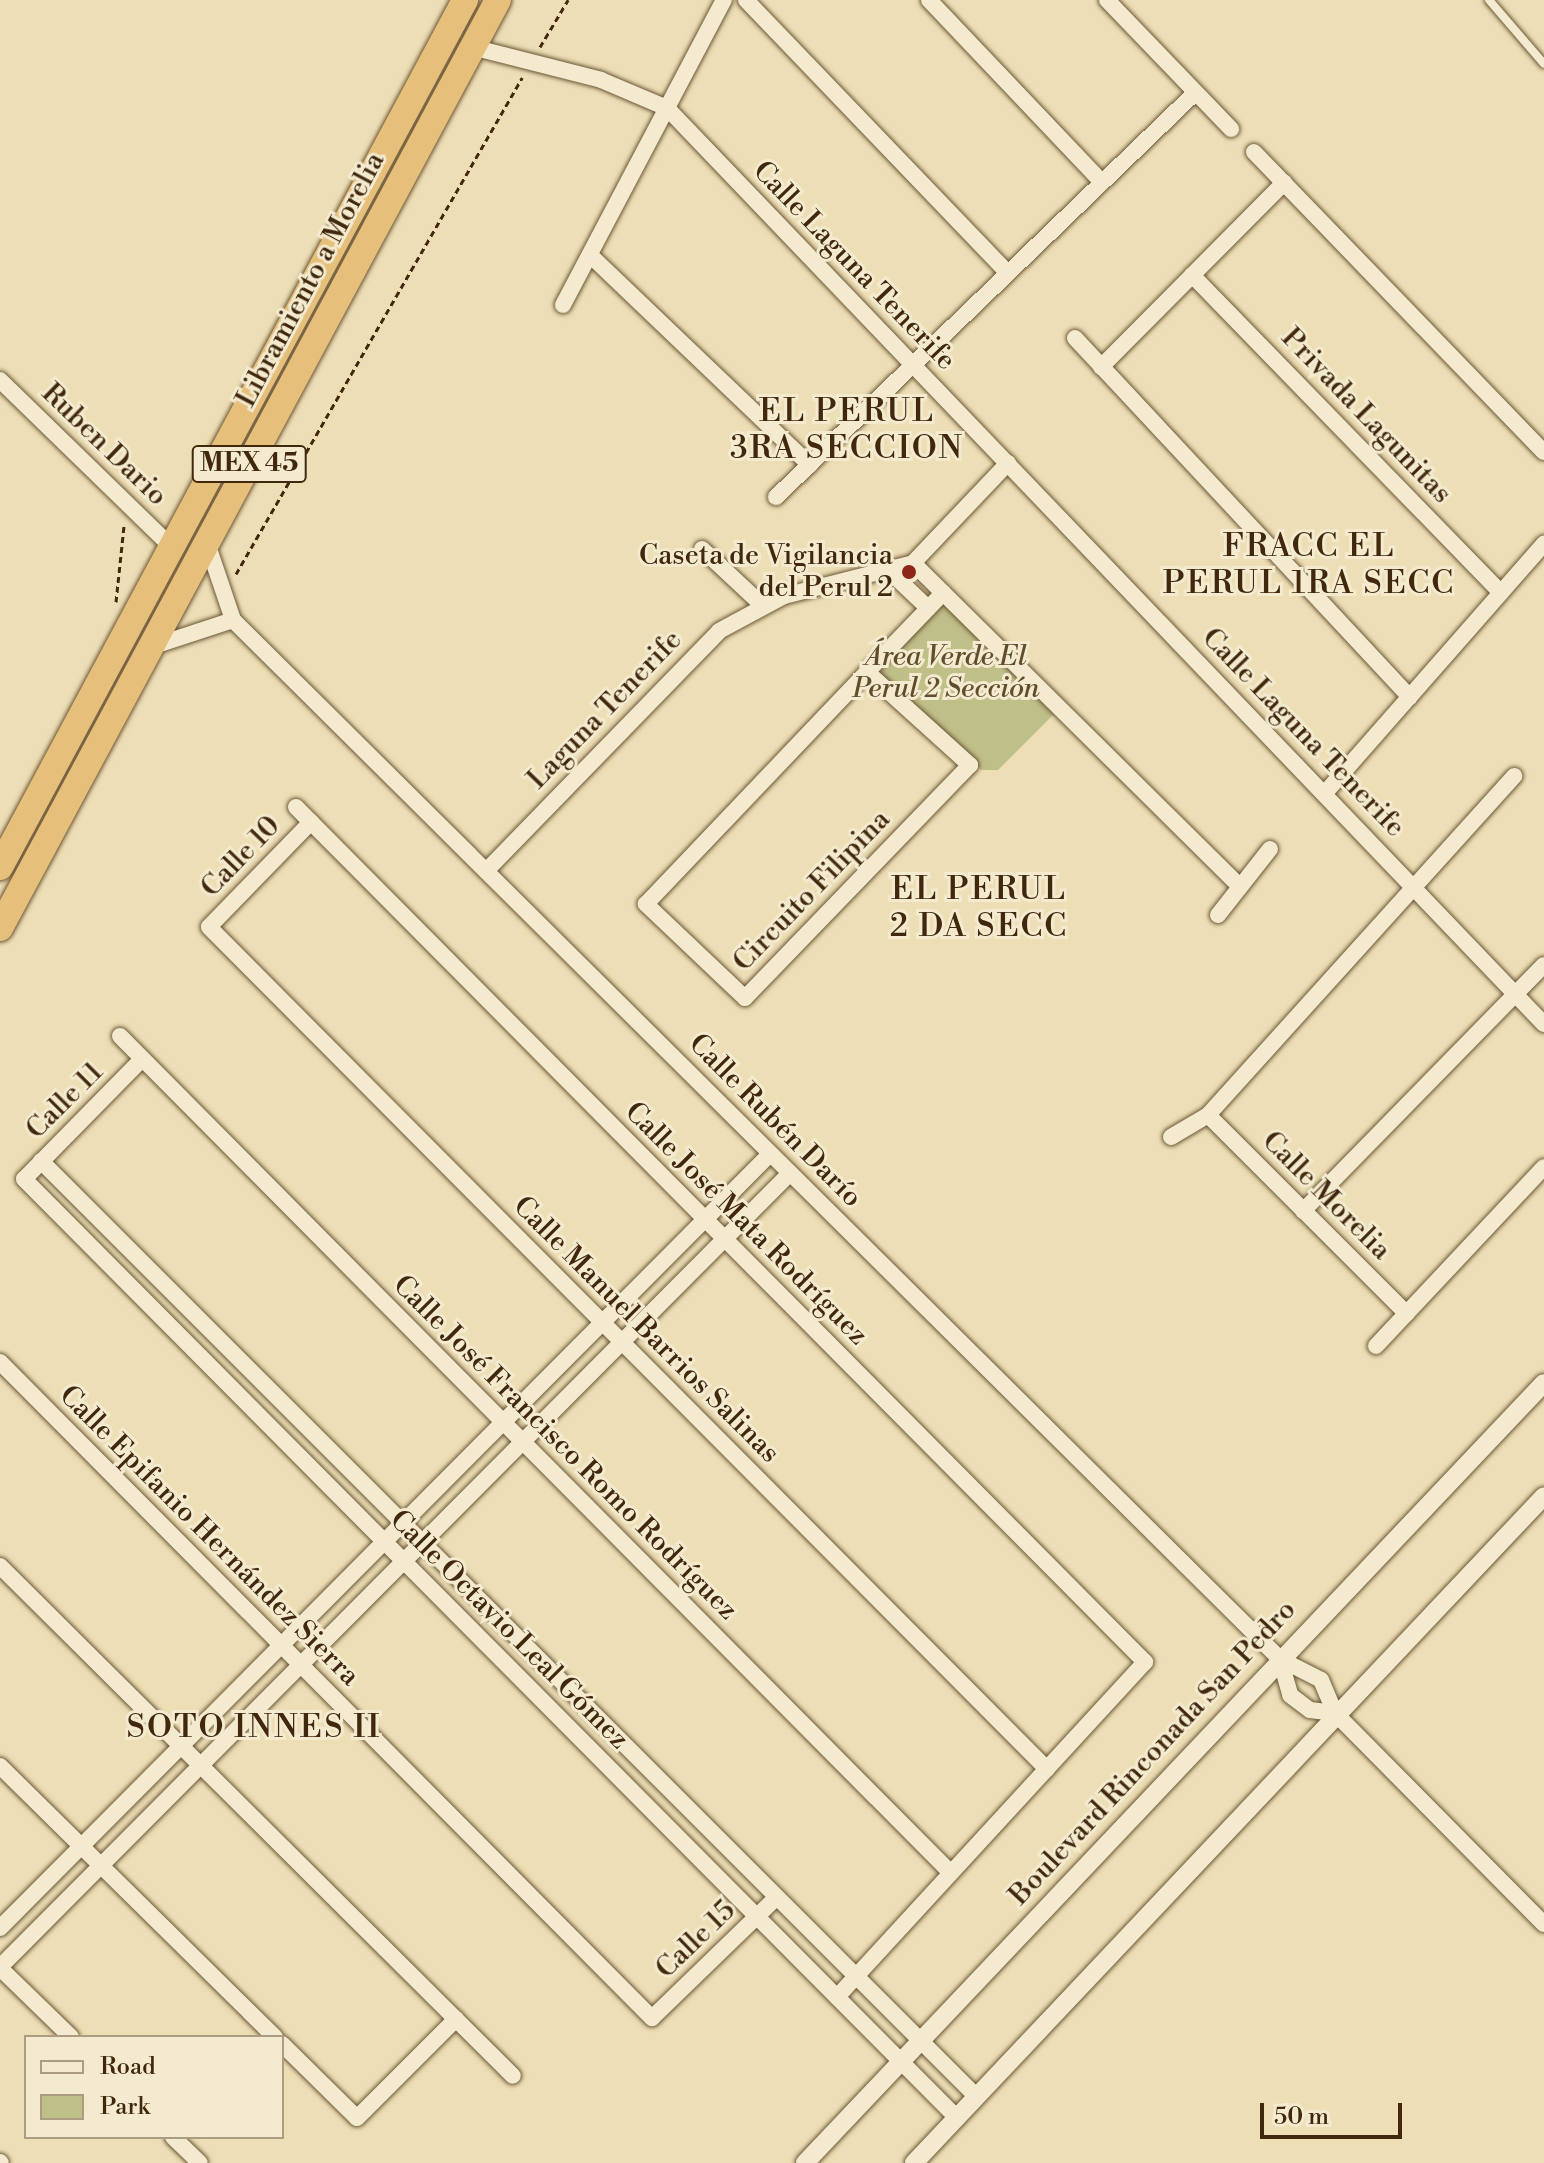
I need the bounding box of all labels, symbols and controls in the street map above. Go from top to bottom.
street label: Libramiento a Morelia [230,147,392,413]
street label: Calle Laguna Tenerife [746,155,962,377]
street label: Privada Lagunitas [1274,321,1458,511]
street label: Ruben Dario [34,377,174,513]
district label: EL PERUL 3RA SECCION [730,393,964,468]
road number: MEX 45 [191,442,307,486]
district label: FRACC EL PERUL 1RA SECC [1163,528,1455,603]
place label: Caseta de Vigilancia del Perul 2 [639,539,893,605]
marker: Caseta de Vigilancia del Perul 2 [900,563,918,581]
street label: Calle Laguna Tenerife [1195,622,1411,844]
street label: Laguna Tenerife [521,624,689,796]
park label: Área Verde El Perul 2 Sección [852,640,1040,706]
street label: Circuito Filipina [726,803,898,979]
street label: Calle 10 [194,809,288,905]
district label: EL PERUL 2 DA SECC [890,871,1068,946]
street label: Calle Rubén Darío [681,1027,869,1215]
street label: Calle 11 [20,1056,110,1146]
street label: Calle José Mata Rodríguez [618,1096,874,1352]
street label: Calle Morelia [1255,1125,1397,1267]
street label: Calle Manuel Barrios Salinas [506,1190,786,1470]
street label: Calle José Francisco Romo Rodríguez [386,1269,744,1627]
street label: Calle Epifanio Hernández Sierra [52,1379,366,1693]
street label: Calle Octavio Leal Gómez [382,1503,636,1757]
street label: Boulevard Rinconada San Pedro [1003,1594,1303,1912]
district label: SOTO INNES II [127,1708,381,1746]
street label: Calle 15 [649,1894,743,1986]
legend [24,2035,284,2139]
text: Road [100,2052,156,2082]
scale bar [1264,2087,1406,2137]
text: Park [100,2092,150,2122]
text: 50 m [1274,2102,1329,2132]

